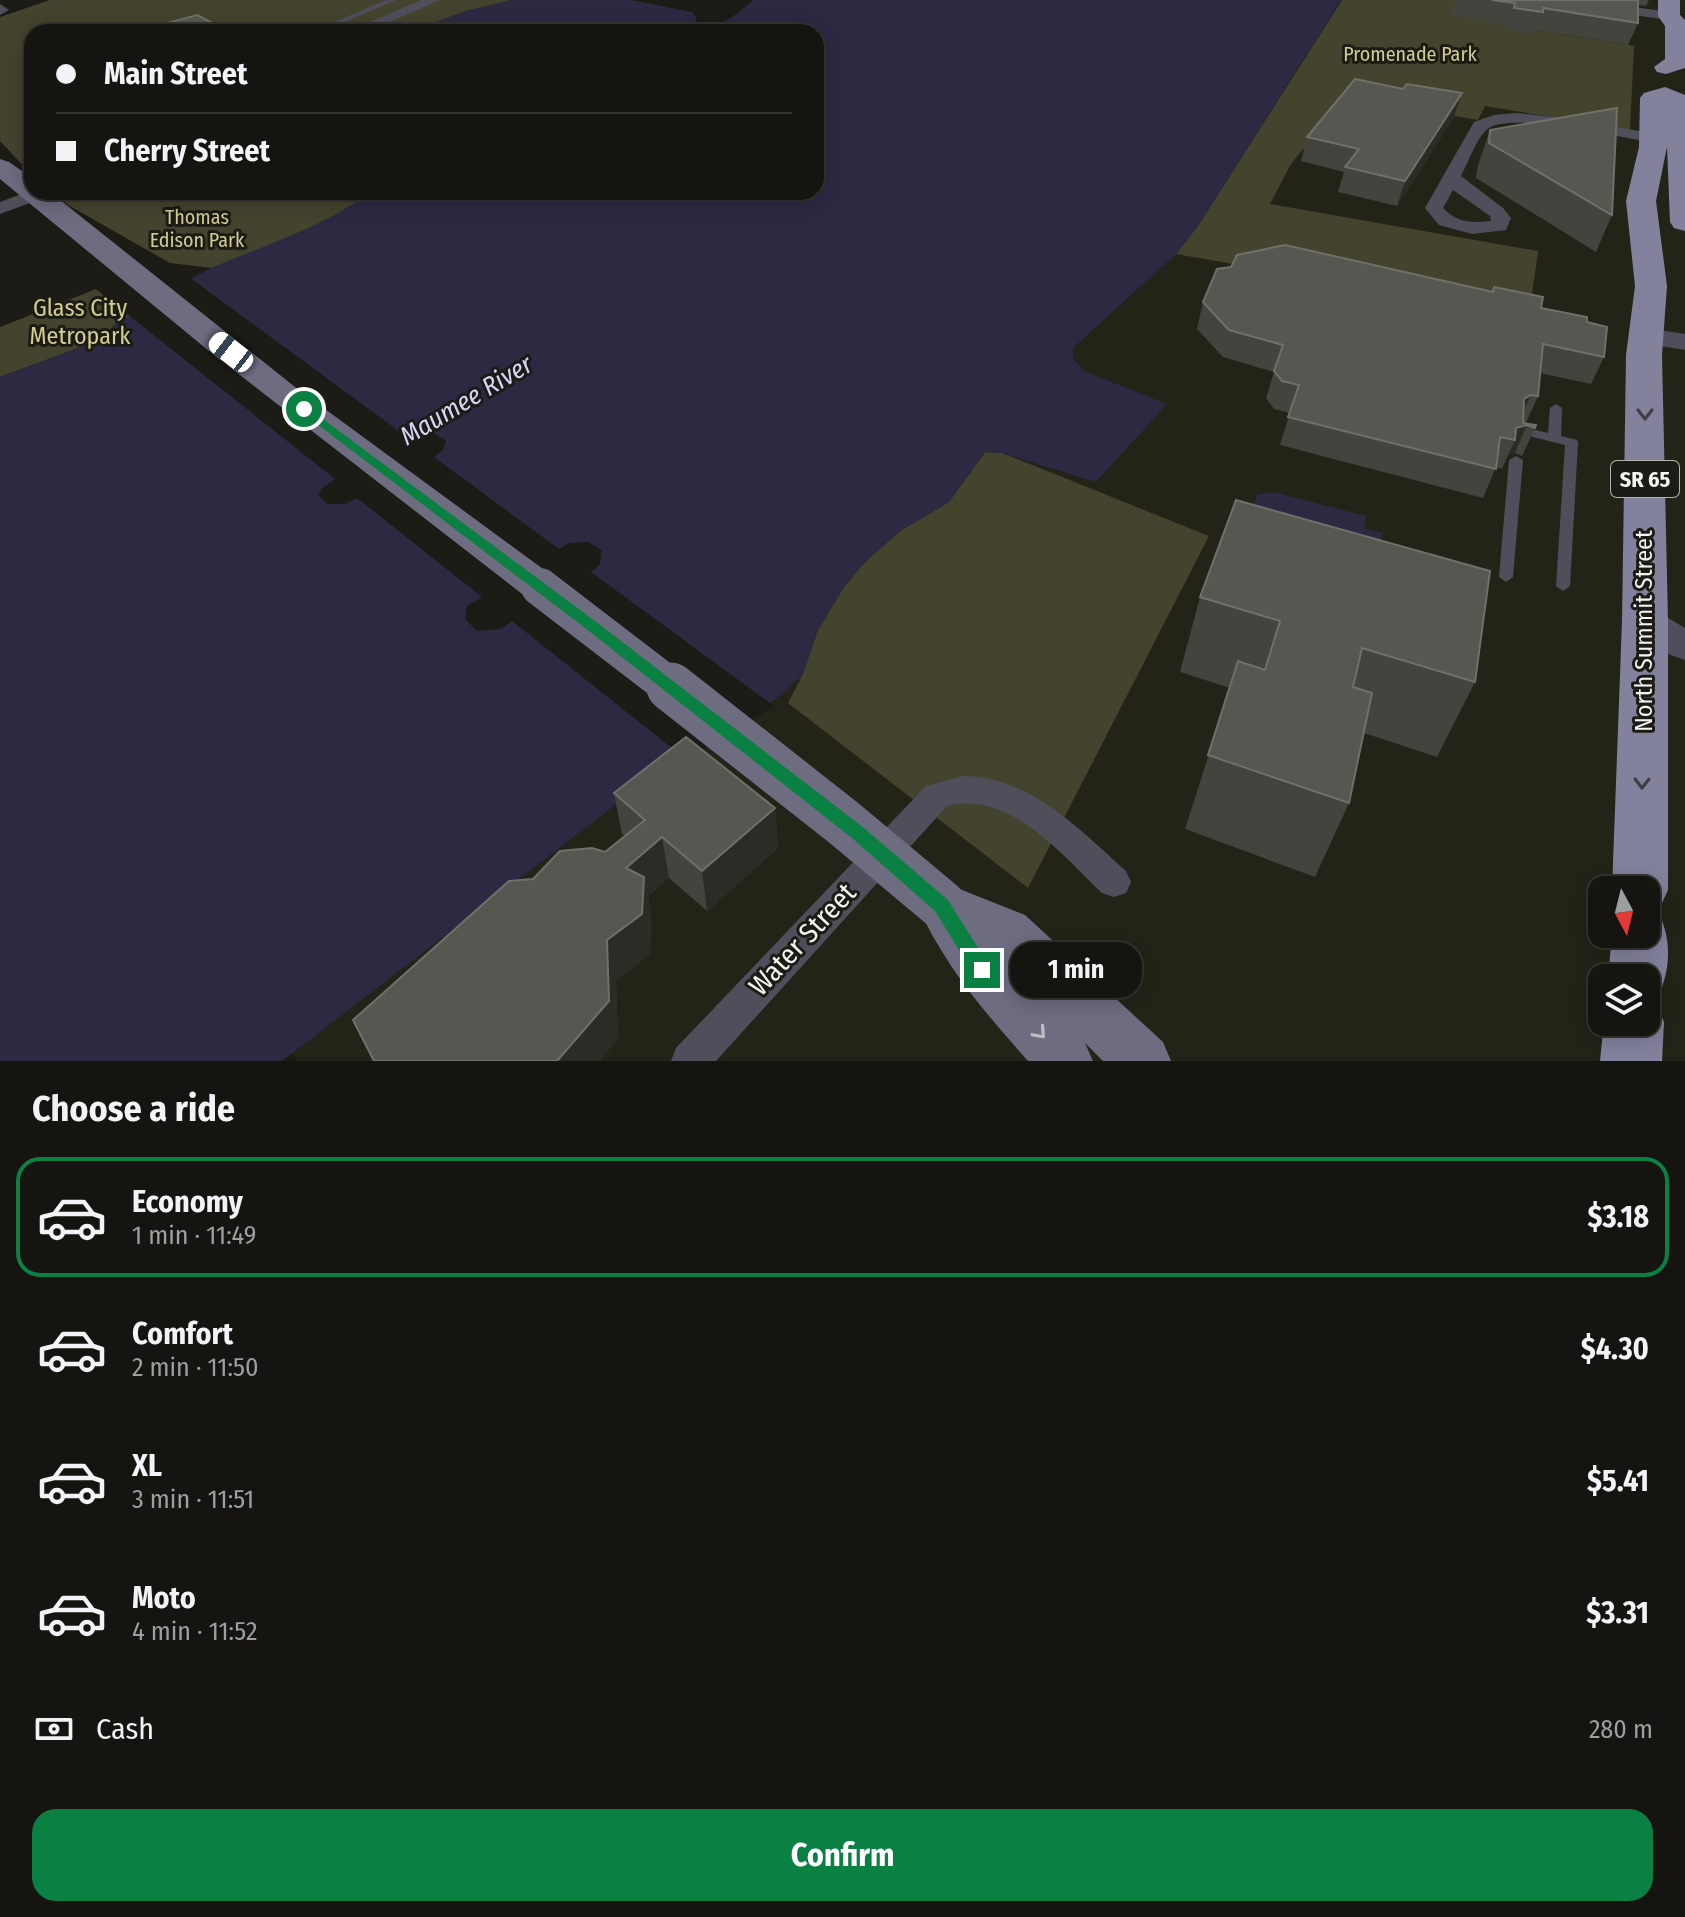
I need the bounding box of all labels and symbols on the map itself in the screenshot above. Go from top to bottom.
park label: Promenade Park [1343,42,1477,66]
park label: Thomas Edison Park [150,205,245,252]
park label: Glass City Metropark [30,294,131,350]
car [205,328,257,376]
water label: Maumee River [394,348,539,452]
route start [286,391,322,427]
one-way arrow [1636,408,1654,421]
road number: SR 65 [1611,461,1679,497]
street label: North Summit Street [1630,530,1658,732]
one-way arrow [1633,777,1651,790]
street label: Water Street [742,876,863,1002]
north arrow [1588,876,1660,948]
callout: 1 min [1010,942,1142,998]
route end [964,952,1000,988]
one-way arrow [1031,1023,1045,1038]

